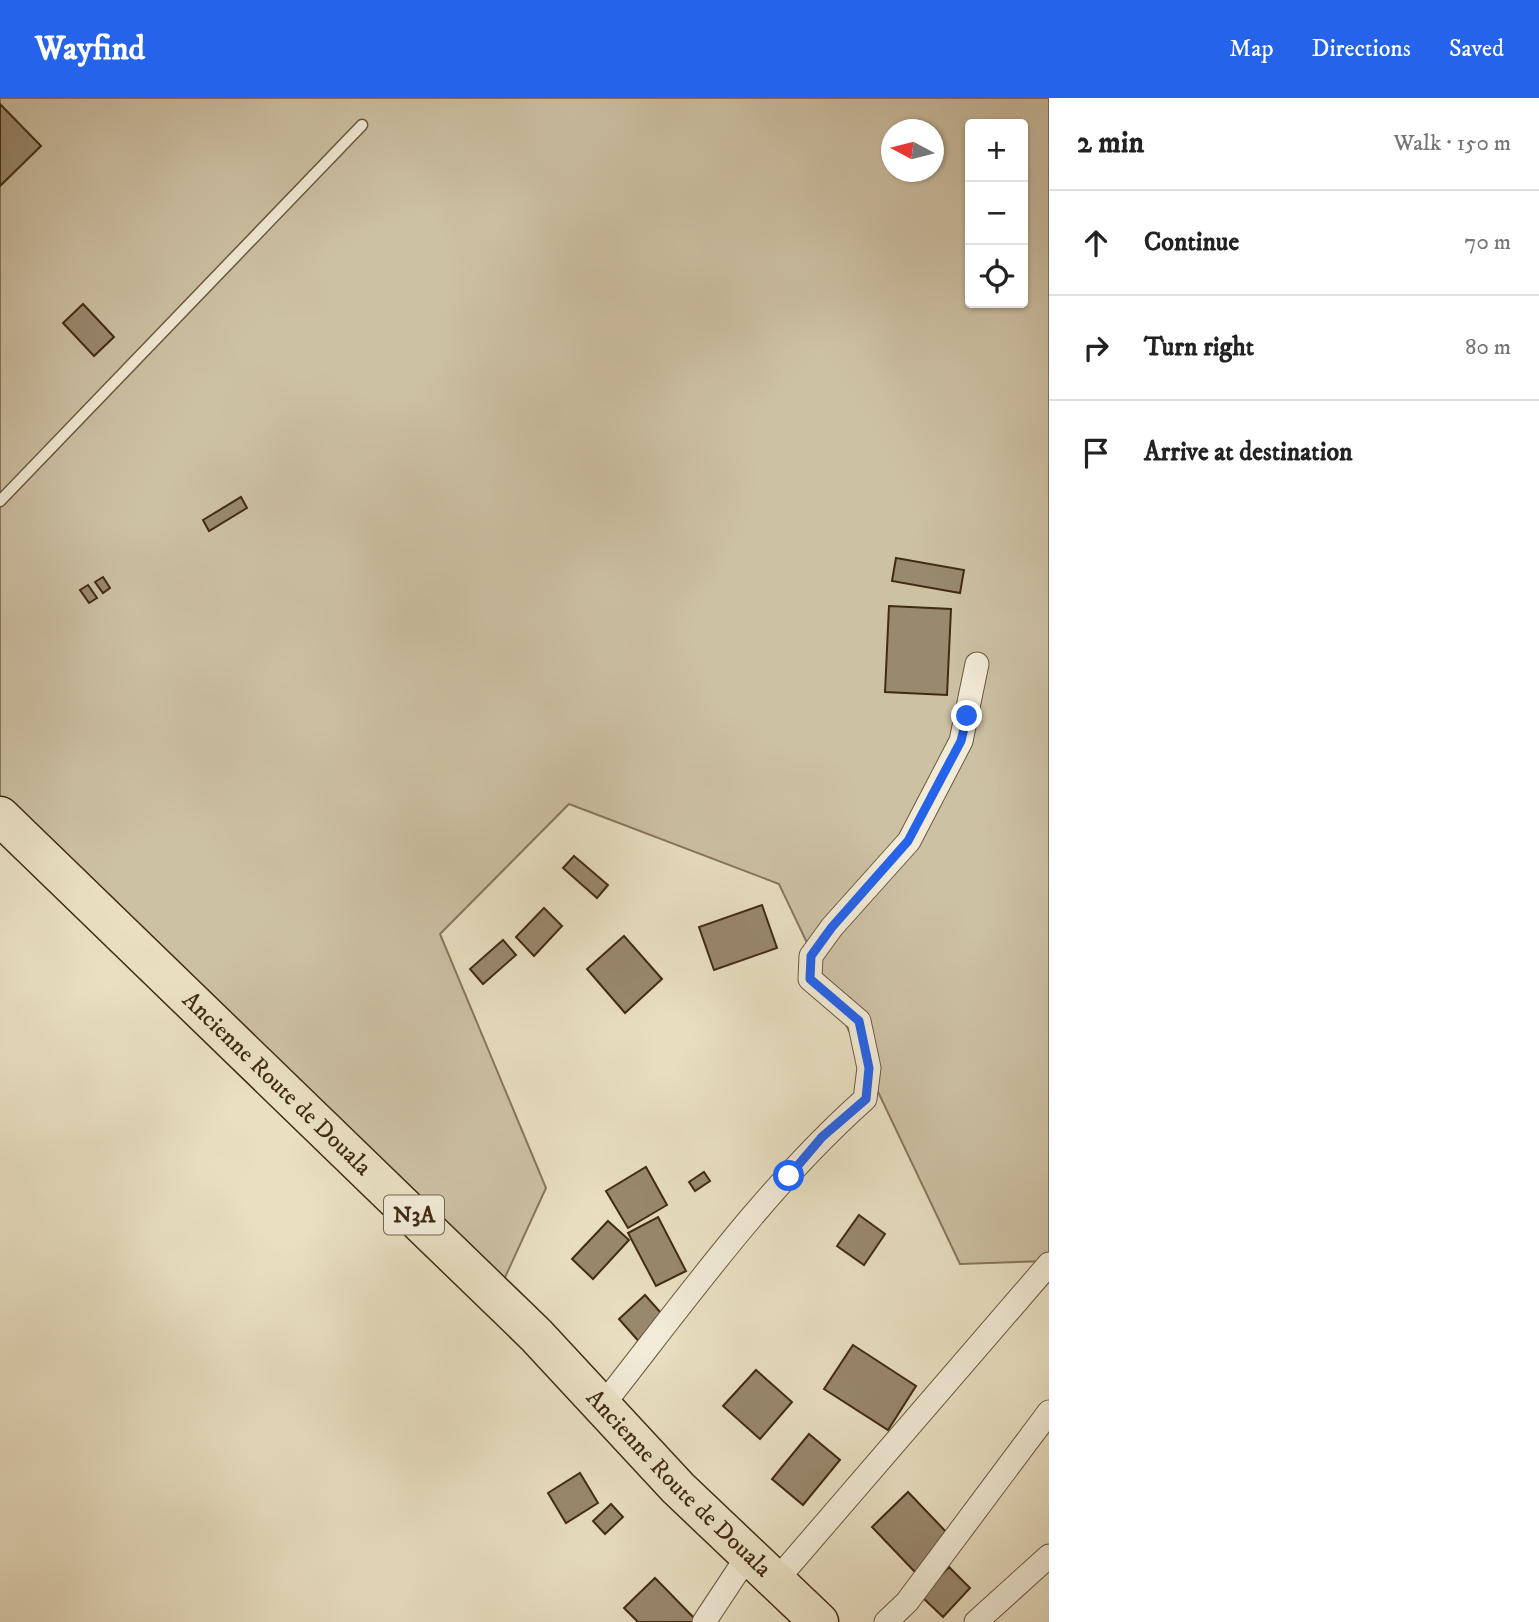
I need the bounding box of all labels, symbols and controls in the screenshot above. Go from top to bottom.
text: Wayfind [35,29,145,70]
text: Map [1229,34,1274,64]
text: Directions [1312,34,1411,64]
text: Saved [1449,34,1504,64]
north arrow [881,119,944,182]
map controls [965,119,1028,308]
button: + [965,119,1028,182]
text: 2 min [1077,125,1144,162]
text: Walk · 150 m [1394,129,1511,158]
button: − [965,182,1028,245]
icon: ahead [1077,224,1115,262]
text: Continue [1144,226,1239,259]
text: 70 m [1464,228,1511,257]
button: locate [965,245,1028,308]
icon: right [1077,329,1115,367]
text: Turn right [1144,331,1254,364]
text: 80 m [1465,333,1511,362]
icon: arrive [1077,434,1115,472]
text: Arrive at destination [1144,436,1353,469]
route end [951,700,982,731]
street label: Ancienne Route de Douala [176,985,378,1183]
route start [773,1160,804,1191]
road number: N3A [384,1196,444,1234]
street label: Ancienne Route de Douala [579,1383,778,1584]

